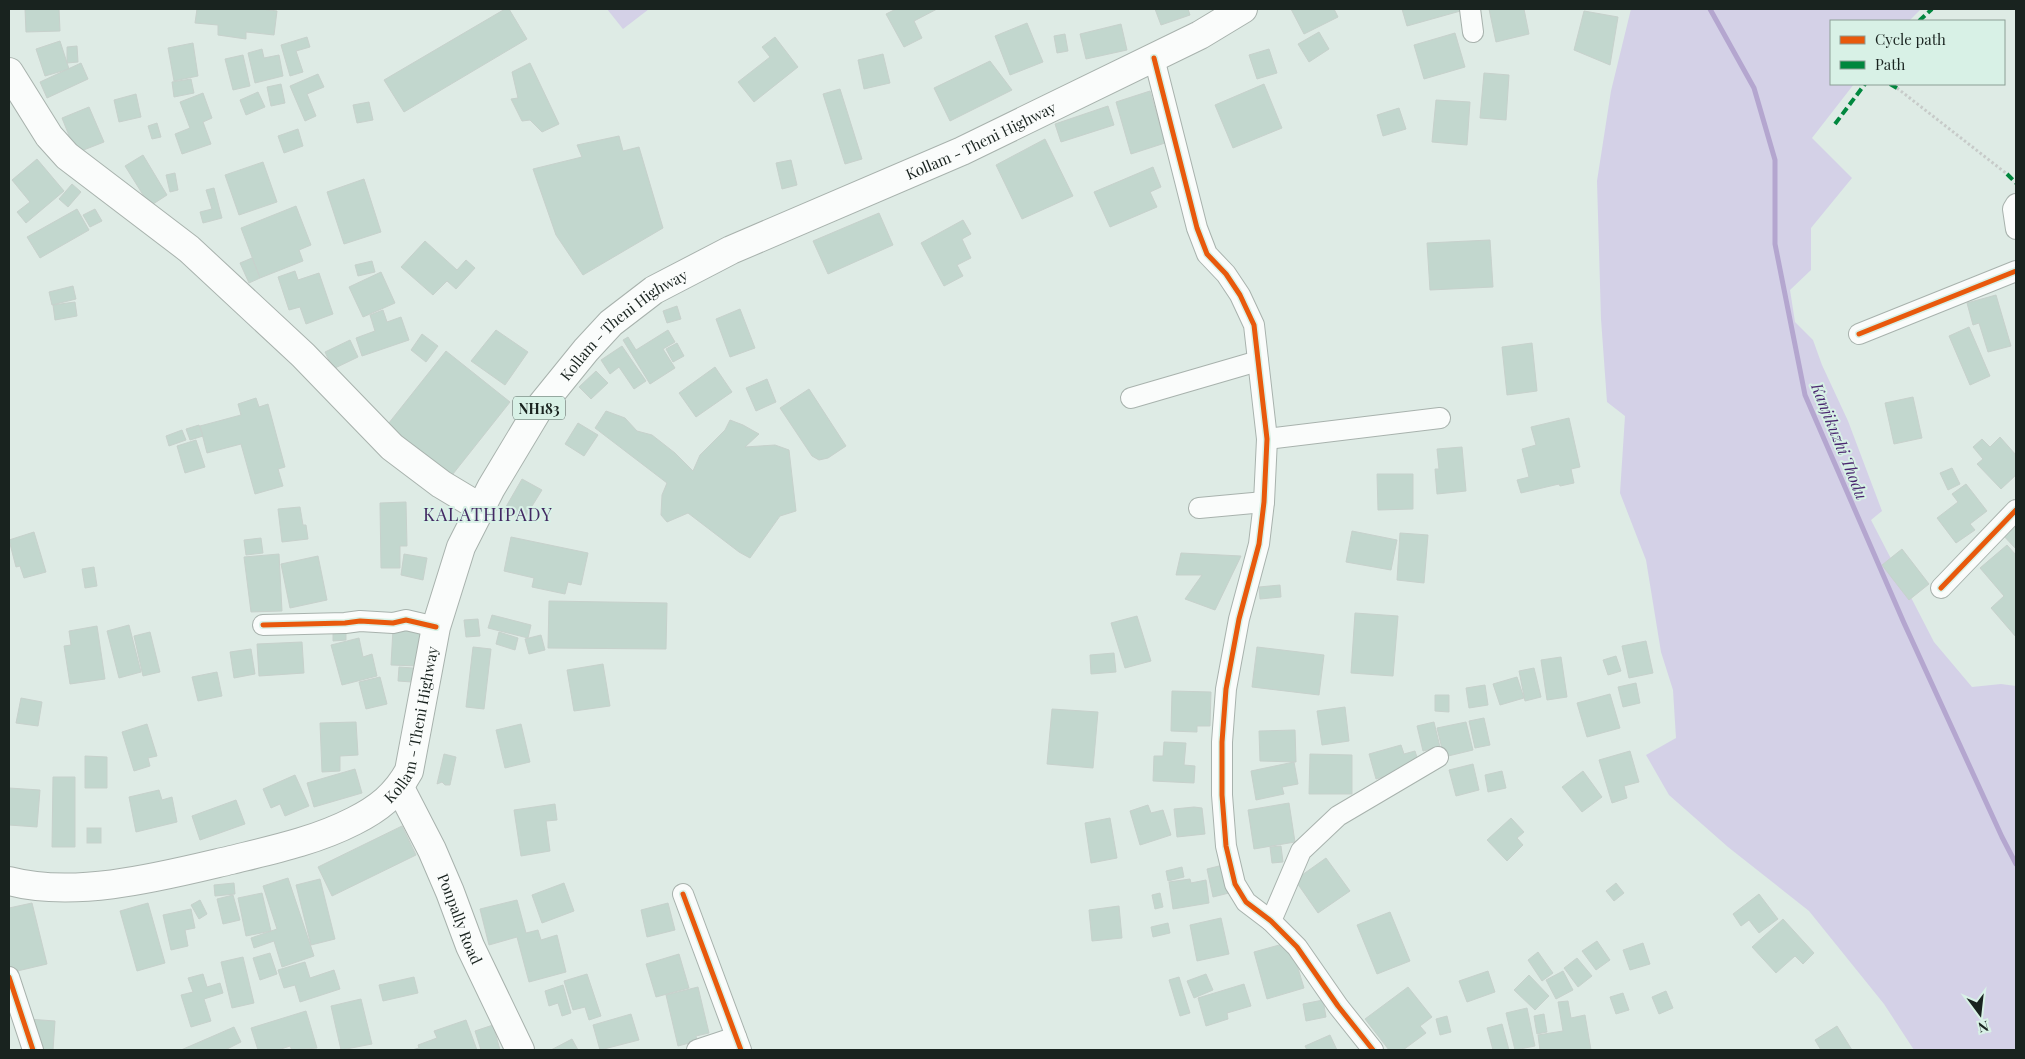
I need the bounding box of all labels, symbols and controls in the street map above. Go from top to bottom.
legend [1830,20,2005,85]
text: Cycle path [1875,29,1946,49]
text: Path [1875,54,1905,74]
street label: Kollam - Theni Highway [903,97,1059,184]
street label: Kollam - Theni Highway [555,264,691,385]
water label: Kanjikuzhi Thodu [1807,379,1873,502]
road number: NH183 [513,396,565,419]
district label: KALATHIPADY [423,502,553,526]
street label: Kollam - Theni Highway [379,644,442,807]
street label: Ponpally Road [433,870,487,968]
north arrow [1955,989,2005,1039]
text: N [1976,1017,1991,1038]

